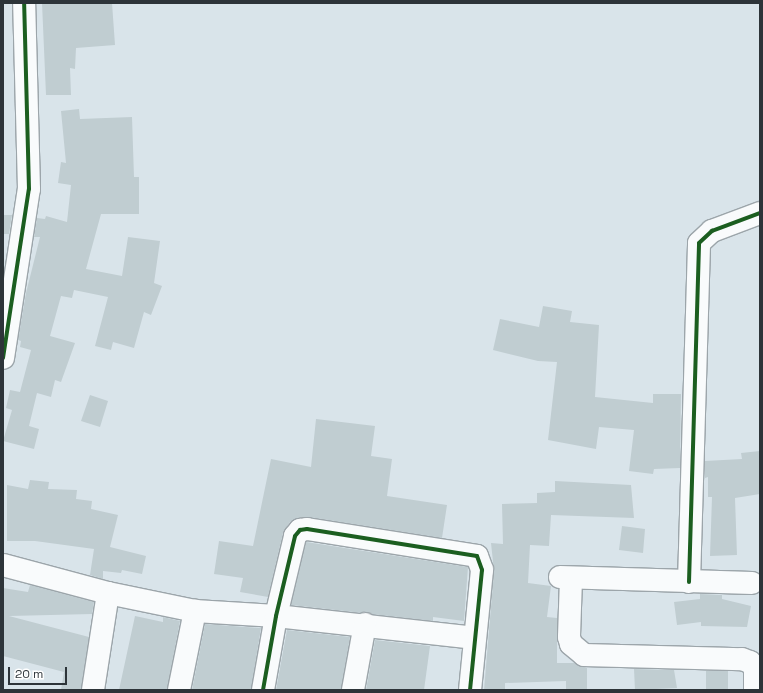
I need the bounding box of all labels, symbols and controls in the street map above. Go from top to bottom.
scale bar [10,659,69,685]
text: 20 m [15,666,43,682]

